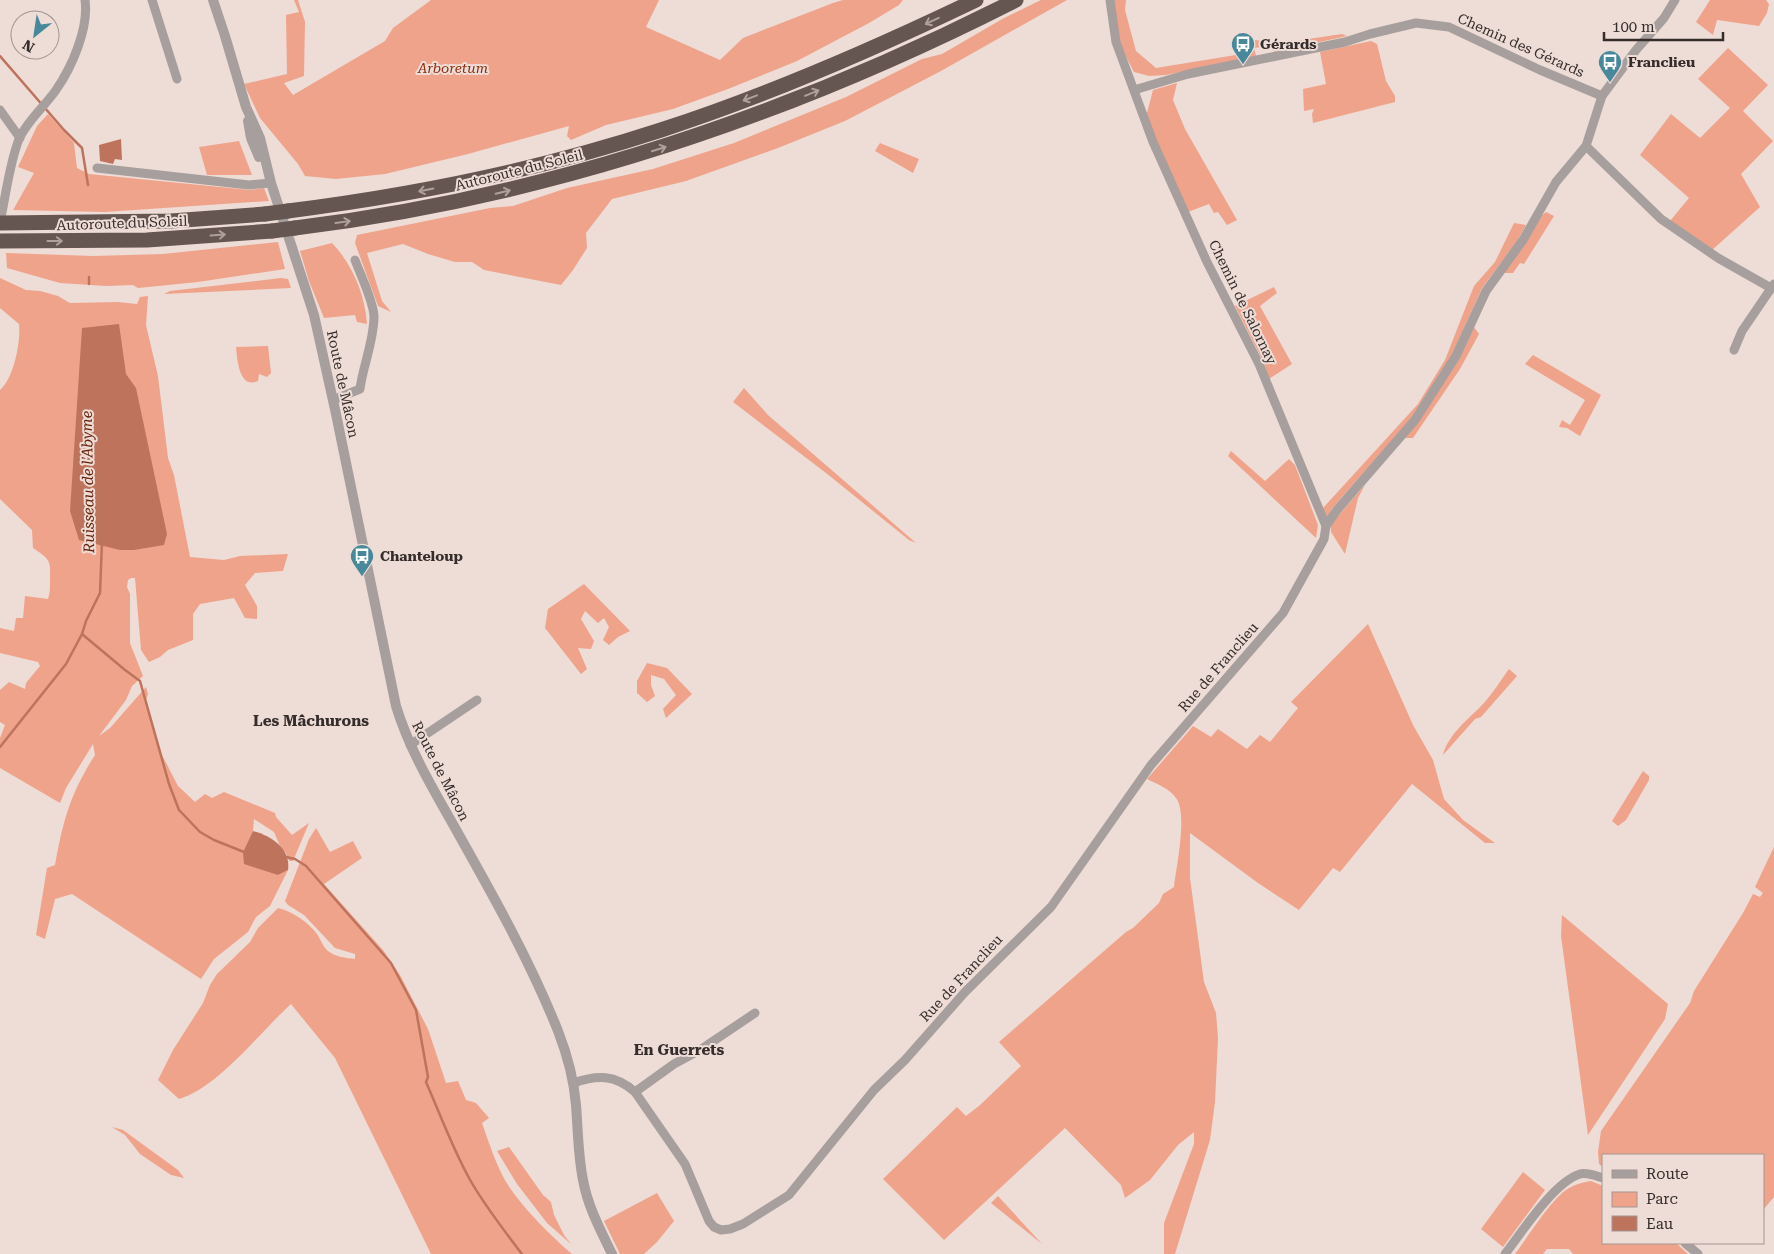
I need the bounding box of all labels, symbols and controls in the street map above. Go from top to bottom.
north arrow [10,10,60,60]
street label: Chemin des Gérards [1455,10,1587,80]
scale bar [1604,10,1723,42]
one-way arrow [925,17,940,26]
text: 100 m [1612,18,1655,36]
bus stop icon: Gérards [1230,31,1256,65]
place label: Gérards [1260,36,1316,52]
text: N [20,37,37,56]
bus stop icon: Franclieu [1597,49,1623,83]
place label: Franclieu [1628,54,1695,70]
park label: Arboretum [417,60,488,76]
one-way arrow [804,88,819,98]
one-way arrow [743,95,758,104]
one-way arrow [651,144,667,153]
street label: Autoroute du Soleil [454,146,585,194]
one-way arrow [419,186,435,196]
one-way arrow [494,187,510,196]
street label: Autoroute du Soleil [56,213,188,233]
one-way arrow [335,217,351,227]
one-way arrow [209,231,225,240]
one-way arrow [46,236,63,246]
street label: Chemin de Salornay [1206,237,1280,367]
street label: Route de Mâcon [324,329,362,439]
water label: Ruisseau de l'Abyme [78,410,98,554]
bus stop icon: Chanteloup [349,543,375,577]
place label: Chanteloup [380,548,463,564]
street label: Rue de Franclieu [1175,619,1261,715]
district label: Les Mâchurons [253,712,369,730]
street label: Route de Mâcon [409,719,473,823]
street label: Rue de Franclieu [917,931,1006,1025]
district label: En Guerrets [634,1041,724,1059]
legend [1602,1154,1764,1244]
text: Route [1646,1165,1688,1183]
text: Parc [1646,1190,1678,1208]
text: Eau [1646,1215,1674,1233]

